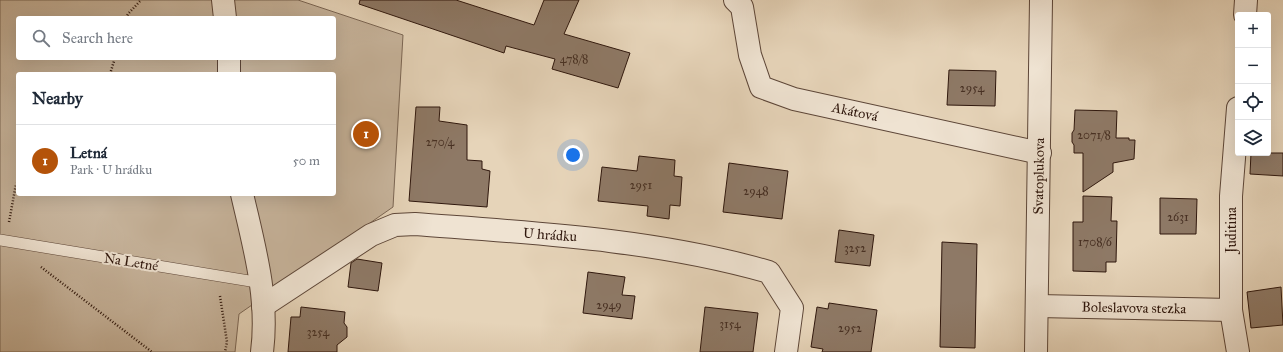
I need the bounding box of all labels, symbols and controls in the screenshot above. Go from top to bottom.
map controls [1235,12,1271,156]
button: + [1235,12,1271,48]
search box [16,16,336,60]
icon: search [30,27,52,49]
text: Search here [62,29,133,47]
button: − [1235,48,1271,84]
house number: 478/8 [560,52,588,66]
house number: 2954 [960,81,984,95]
button: locate [1235,84,1271,120]
text: Nearby [32,88,83,109]
street label: Akátová [830,99,880,125]
pin: 1 [353,119,379,149]
button: layers [1235,120,1271,156]
house number: 2071/8 [1077,128,1111,142]
house number: 270/4 [426,135,455,149]
street label: Svatoplukova [1030,137,1048,215]
text: Letná [70,144,107,162]
your location [563,145,583,165]
text: 1 [42,153,48,169]
text: 50 m [293,153,320,169]
text: Park · U hrádku [70,162,152,178]
house number: 2951 [630,178,653,192]
house number: 2948 [743,184,769,198]
street label: Juditina [1223,207,1241,255]
house number: 2631 [1167,210,1189,224]
street label: U hrádku [522,225,578,245]
house number: 1708/6 [1078,235,1113,249]
house number: 3252 [844,241,866,255]
street label: Na Letné [103,249,160,275]
house number: 2949 [596,298,622,312]
street label: Boleslavova stezka [1082,299,1187,317]
house number: 3154 [719,317,741,331]
house number: 2952 [838,321,862,335]
house number: 3254 [307,325,330,339]

